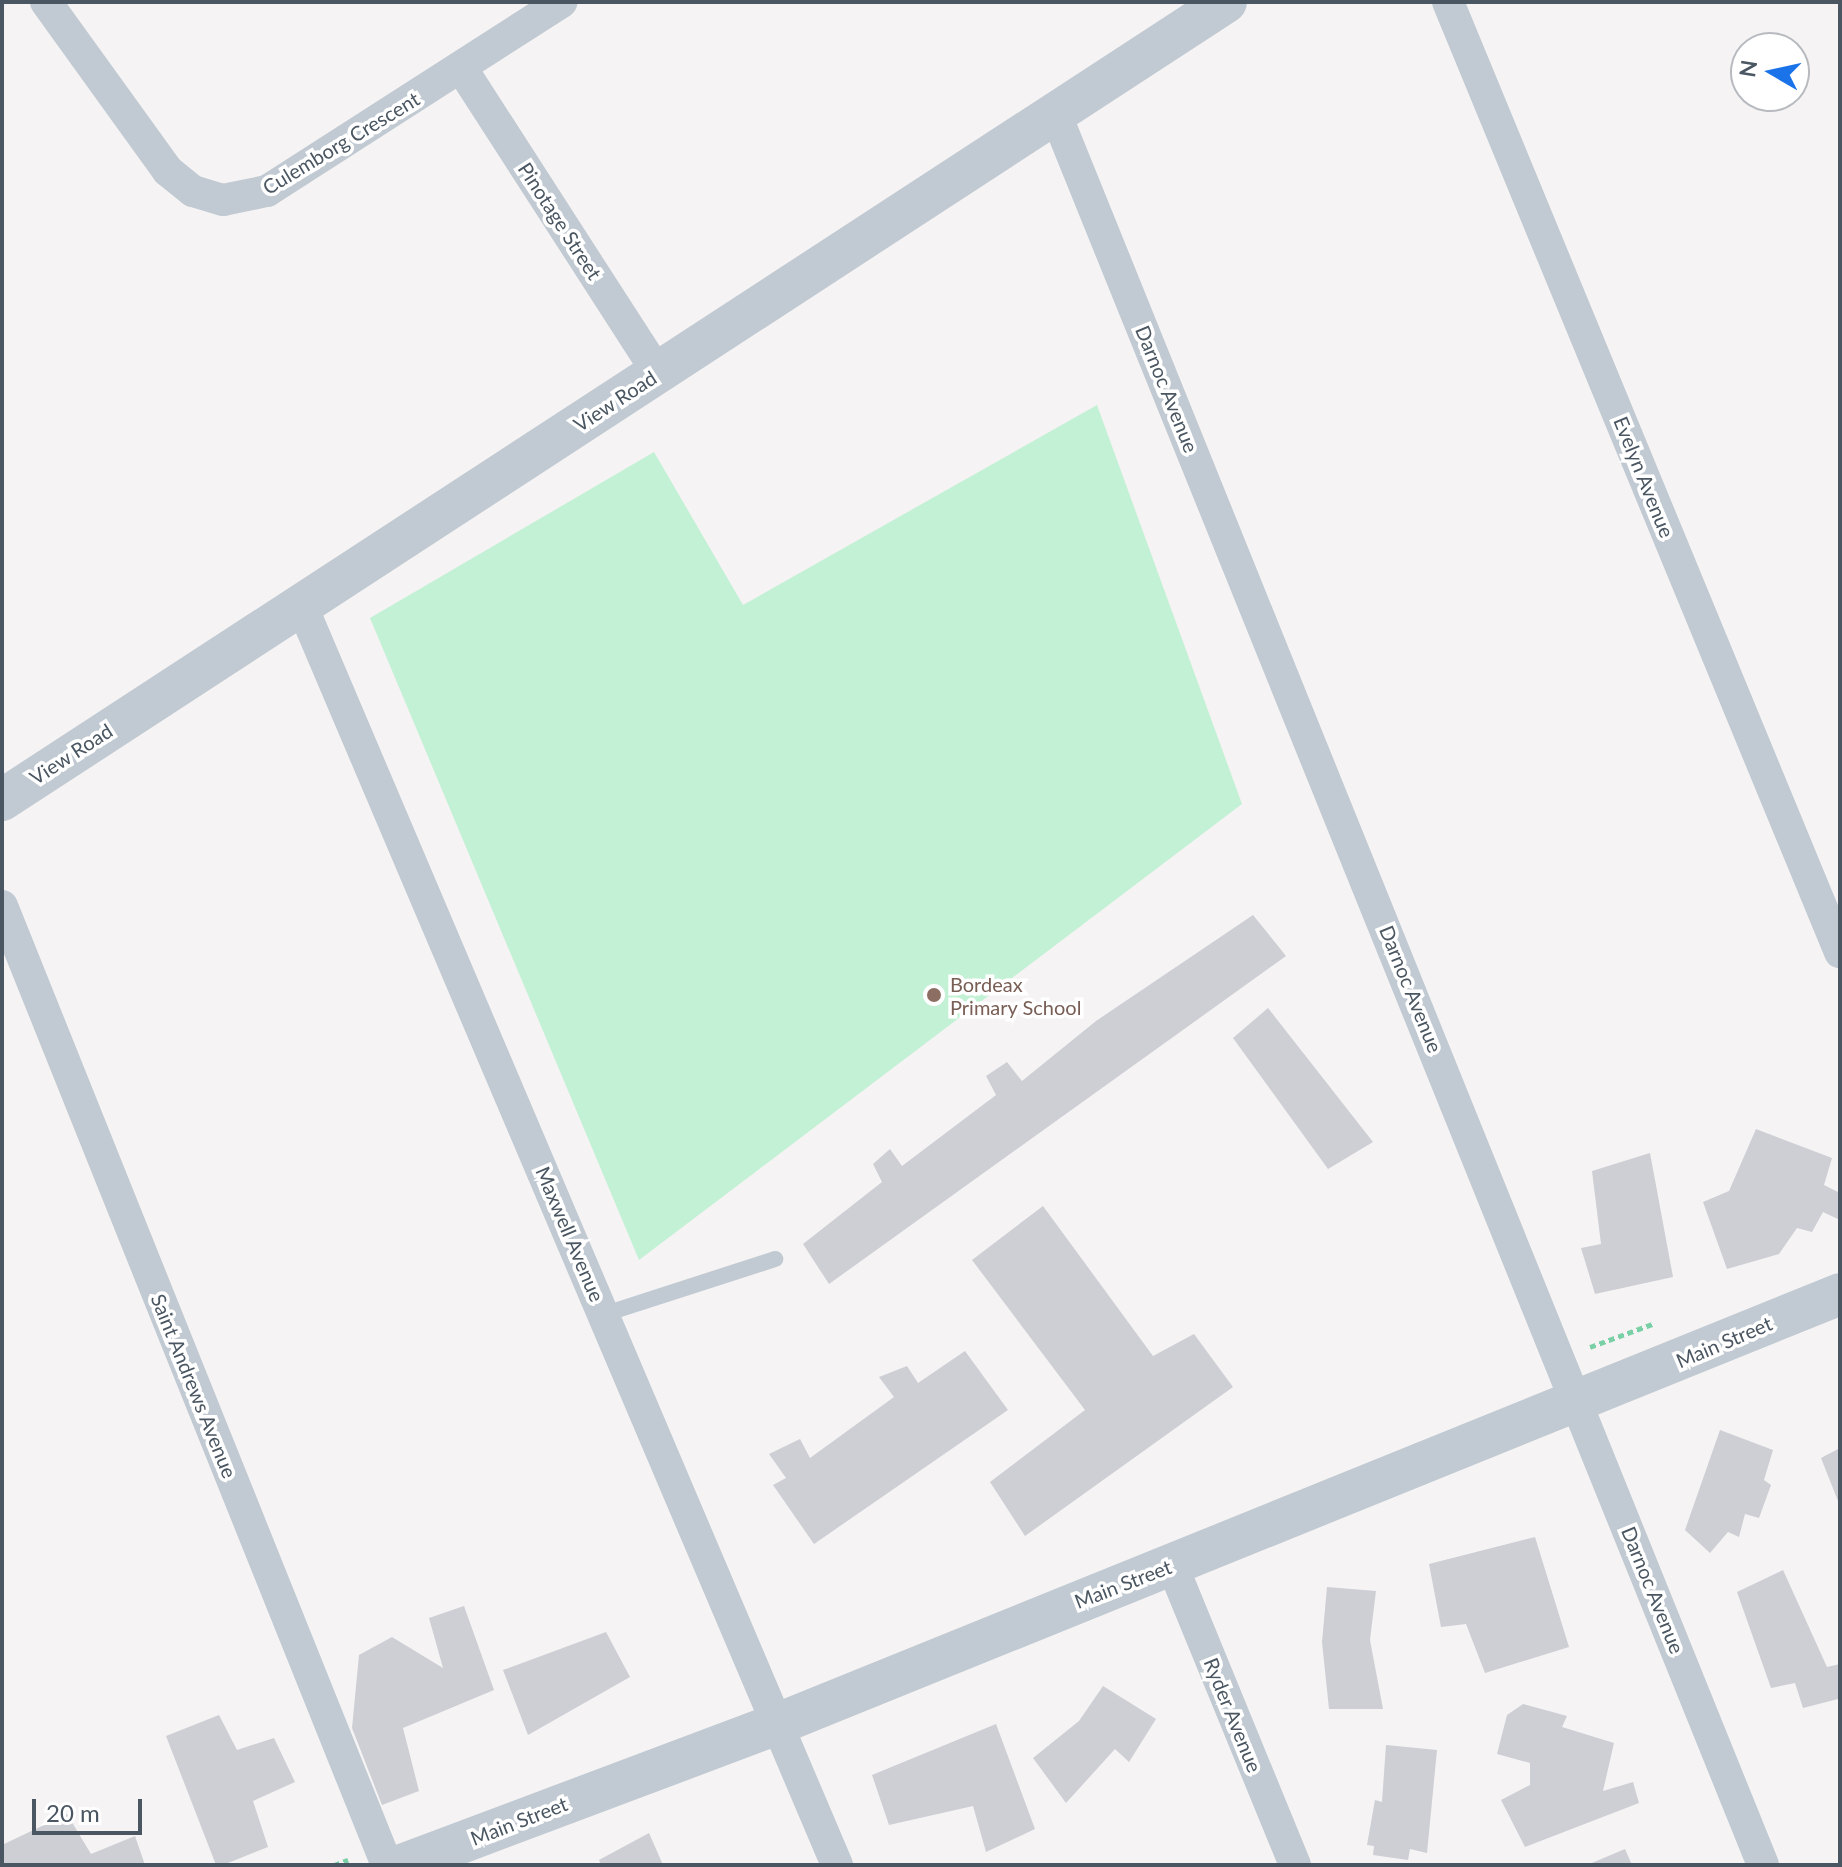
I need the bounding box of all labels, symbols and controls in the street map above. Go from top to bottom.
north arrow [1730,32,1810,112]
text: N [1733,58,1762,79]
street label: Culemborg Crescent [258,87,424,199]
street label: Pinotage Street [513,158,607,284]
street label: Darnoc Avenue [1130,322,1204,456]
street label: View Road [569,365,661,437]
street label: Evelyn Avenue [1609,413,1679,541]
street label: View Road [25,718,117,790]
street label: Darnoc Avenue [1374,922,1448,1056]
place label: Bordeax Primary School [950,972,1082,1019]
marker: Bordeax Primary School [925,986,943,1004]
street label: Maxwell Avenue [531,1163,609,1305]
street label: Saint Andrews Avenue [146,1290,242,1482]
street label: Main Street [1672,1311,1776,1373]
street label: Darnoc Avenue [1616,1523,1690,1657]
street label: Main Street [1071,1555,1175,1613]
street label: Ryder Avenue [1199,1654,1267,1776]
scale bar [36,1783,146,1833]
street label: Main Street [467,1792,571,1850]
text: 20 m [46,1798,100,1827]

